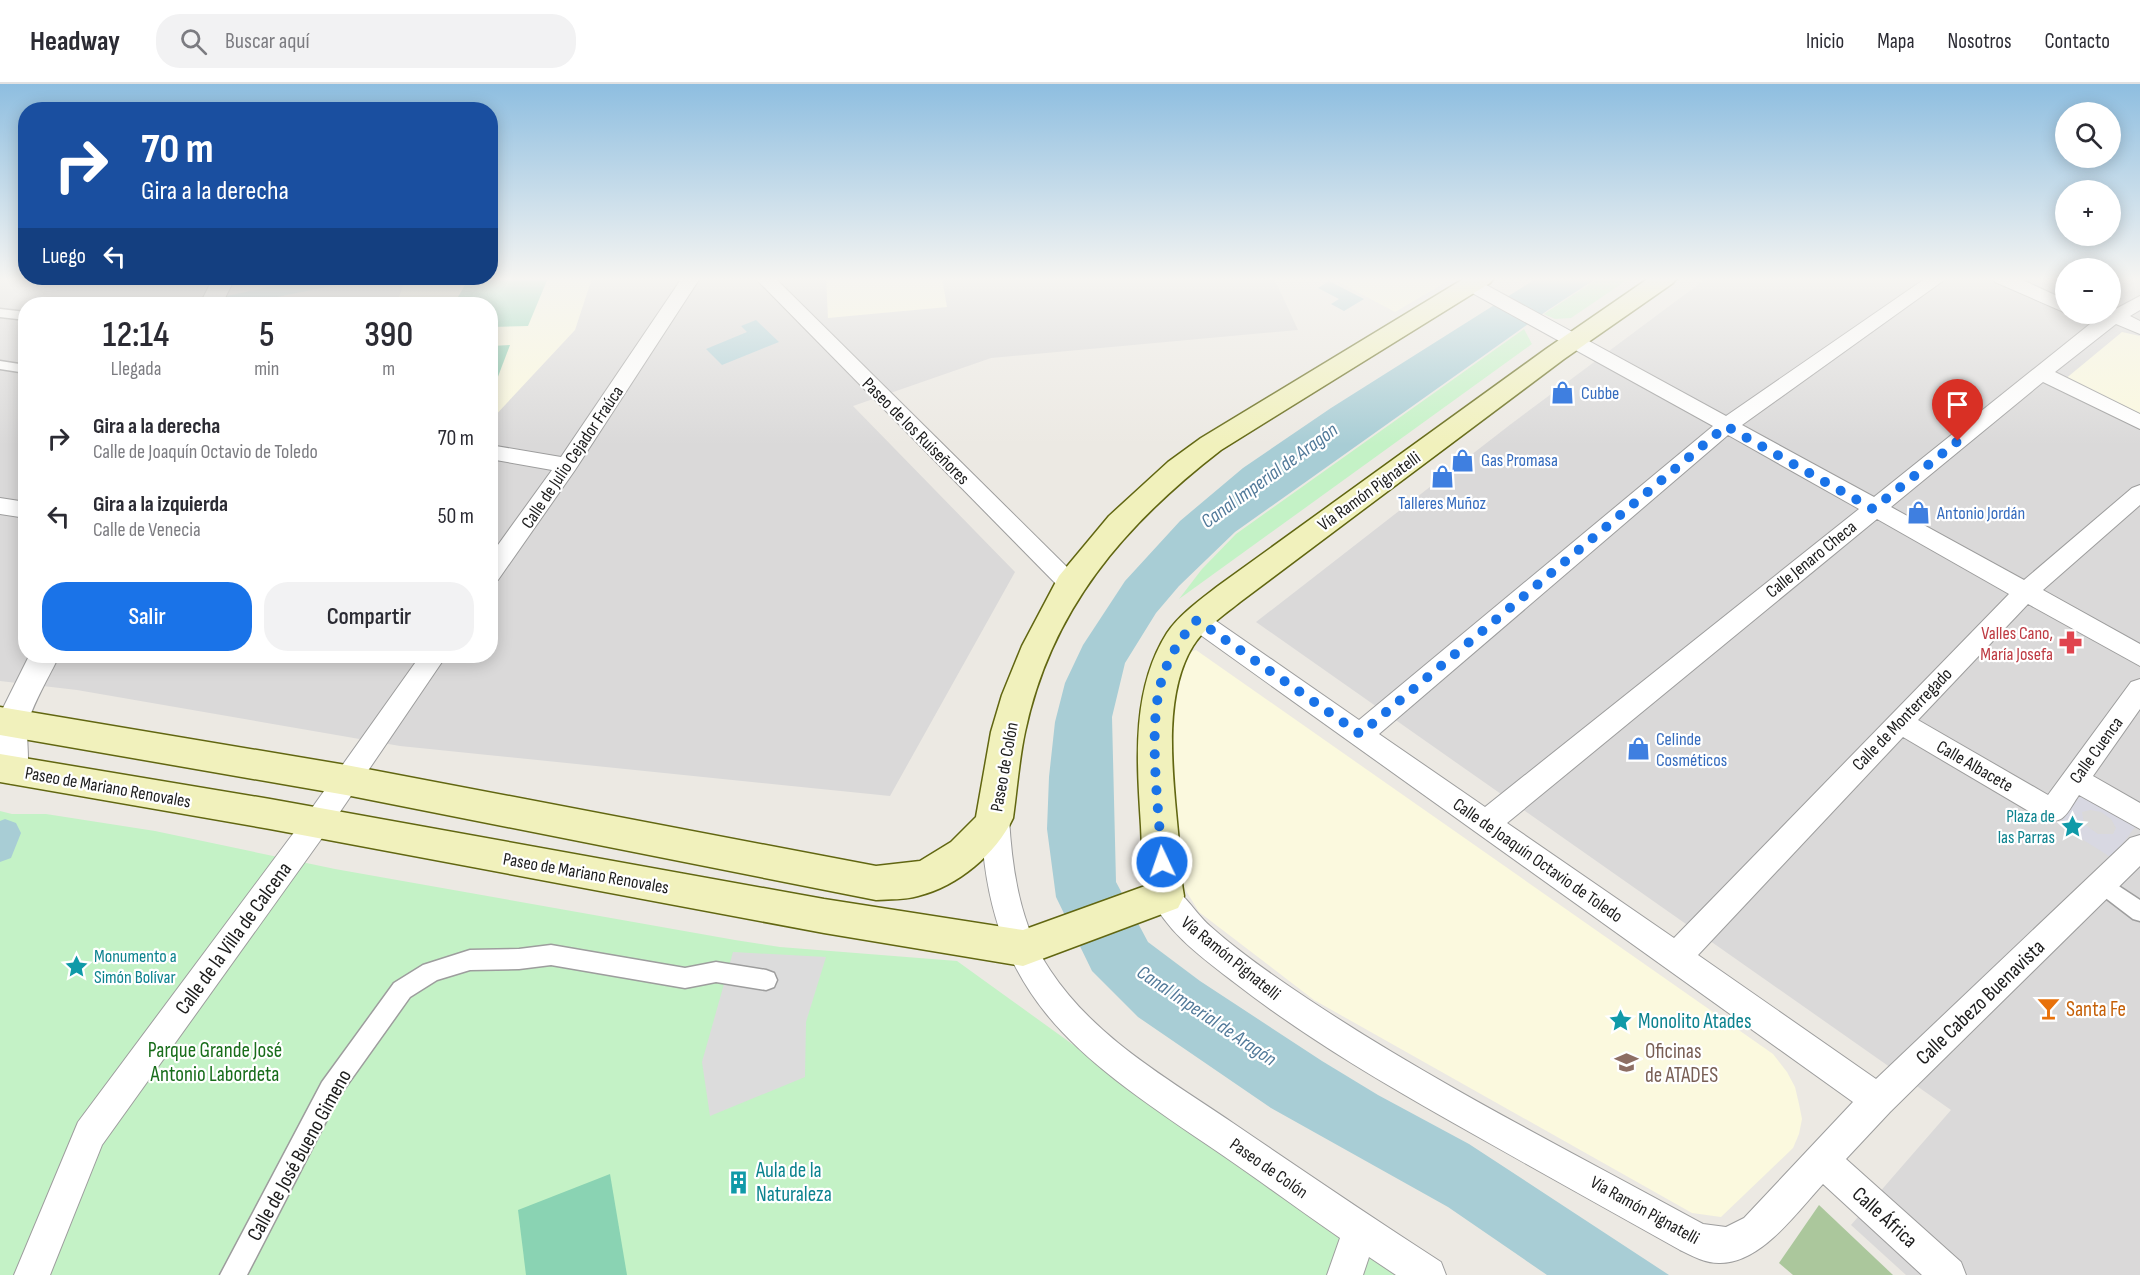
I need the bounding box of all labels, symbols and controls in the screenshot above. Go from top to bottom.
search box [156,14,576,68]
text: Headway [30,25,120,58]
icon: search [177,25,210,58]
text: Buscar aquí [225,28,310,55]
text: Inicio [1806,29,1844,54]
text: Mapa [1877,29,1915,54]
text: Nosotros [1948,29,2012,54]
text: Contacto [2045,29,2110,54]
map controls [2055,102,2121,324]
button: search [2055,102,2121,168]
text: 70 m [141,124,214,175]
icon: right [42,126,120,204]
text: Gira a la derecha [141,175,289,207]
button: + [2055,180,2121,246]
icon: left [98,240,131,273]
text: Luego [42,243,86,270]
button: − [2055,258,2121,324]
text: 12:14 [103,314,169,357]
text: 5 [259,314,274,357]
text: 390 [364,314,413,357]
text: Llegada [111,357,161,381]
text: min [254,357,279,381]
text: m [382,357,395,381]
street label: Paseo de los Ruiseñores [858,373,974,489]
pin [1932,379,1983,441]
shop icon: Cubbe [1550,380,1576,406]
street label: Calle de Julio Cejador Fraúca [517,382,628,533]
place label: Cubbe [1581,383,1619,404]
icon: arrive [1941,388,1974,421]
text: Gira a la derecha [93,413,220,440]
water label: Canal Imperial de Aragón [1196,418,1343,533]
icon: right [42,422,75,455]
text: 70 m [438,425,474,452]
text: Calle de Joaquín Octavio de Toledo [93,440,318,464]
street label: Vía Ramón Pignatelli [1314,447,1425,536]
shop icon: Gas Promasa [1450,447,1476,473]
place label: Gas Promasa [1481,450,1558,471]
shop icon: Talleres Muñoz [1429,464,1455,490]
text: Gira a la izquierda [93,491,228,518]
place label: Talleres Muñoz [1398,493,1487,514]
icon: left [42,500,75,533]
shop icon: Antonio Jordán [1906,500,1932,526]
text: 50 m [438,503,474,530]
place label: Antonio Jordán [1936,503,2025,524]
street label: Calle Jenaro Checa [1762,516,1861,602]
text: Calle de Venecia [93,518,201,542]
button: Salir [42,582,252,651]
button: Compartir [264,582,474,651]
place label: Valles Cano, María Josefa [1980,623,2053,665]
pharmacy icon: Valles Cano, María Josefa [2058,630,2084,656]
street label: Calle de Monterregado [1848,664,1957,775]
street label: Calle Cuenca [2065,713,2128,788]
street label: Paseo de Colón [986,721,1023,813]
place label: Celinde Cosméticos [1656,729,1727,771]
shop icon: Celinde Cosméticos [1625,736,1651,762]
street label: Calle Albacete [1933,736,2017,797]
street label: Paseo de Mariano Renovales [23,763,192,812]
street label: Calle de Joaquín Octavio de Toledo [1449,794,1627,927]
place label: Plaza de las Parras [1998,806,2055,848]
place icon: Plaza de las Parras [2060,813,2086,839]
position arrow [1130,830,1194,894]
street label: Paseo de Mariano Renovales [501,849,670,898]
street label: Calle de la Villa de Calcena [170,857,297,1019]
street label: Vía Ramón Pignatelli [1177,912,1285,1005]
street label: Calle Cabezo Buenavista [1911,935,2050,1070]
place label: Monumento a Simón Bolívar [94,946,177,988]
place icon: Monumento a Simón Bolívar [63,953,89,979]
water label: Canal Imperial de Aragón [1132,960,1281,1071]
bar icon: Santa Fe [2035,996,2061,1022]
place label: Santa Fe [2066,997,2126,1022]
place icon: Monolito Atades [1607,1008,1633,1034]
place label: Monolito Atades [1638,1009,1752,1034]
park label: Parque Grande José Antonio Labordeta [148,1038,282,1087]
place label: Oficinas de ATADES [1645,1039,1718,1088]
school or university icon: Oficinas de ATADES [1614,1050,1640,1076]
street label: Calle de José Bueno Gimeno [242,1065,357,1245]
street label: Paseo de Colón [1226,1134,1312,1203]
place label: Aula de la Naturaleza [755,1158,832,1207]
building icon: Aula de la Naturaleza [725,1169,751,1195]
street label: Vía Ramón Pignatelli [1586,1172,1703,1249]
street label: Calle África [1847,1182,1922,1253]

